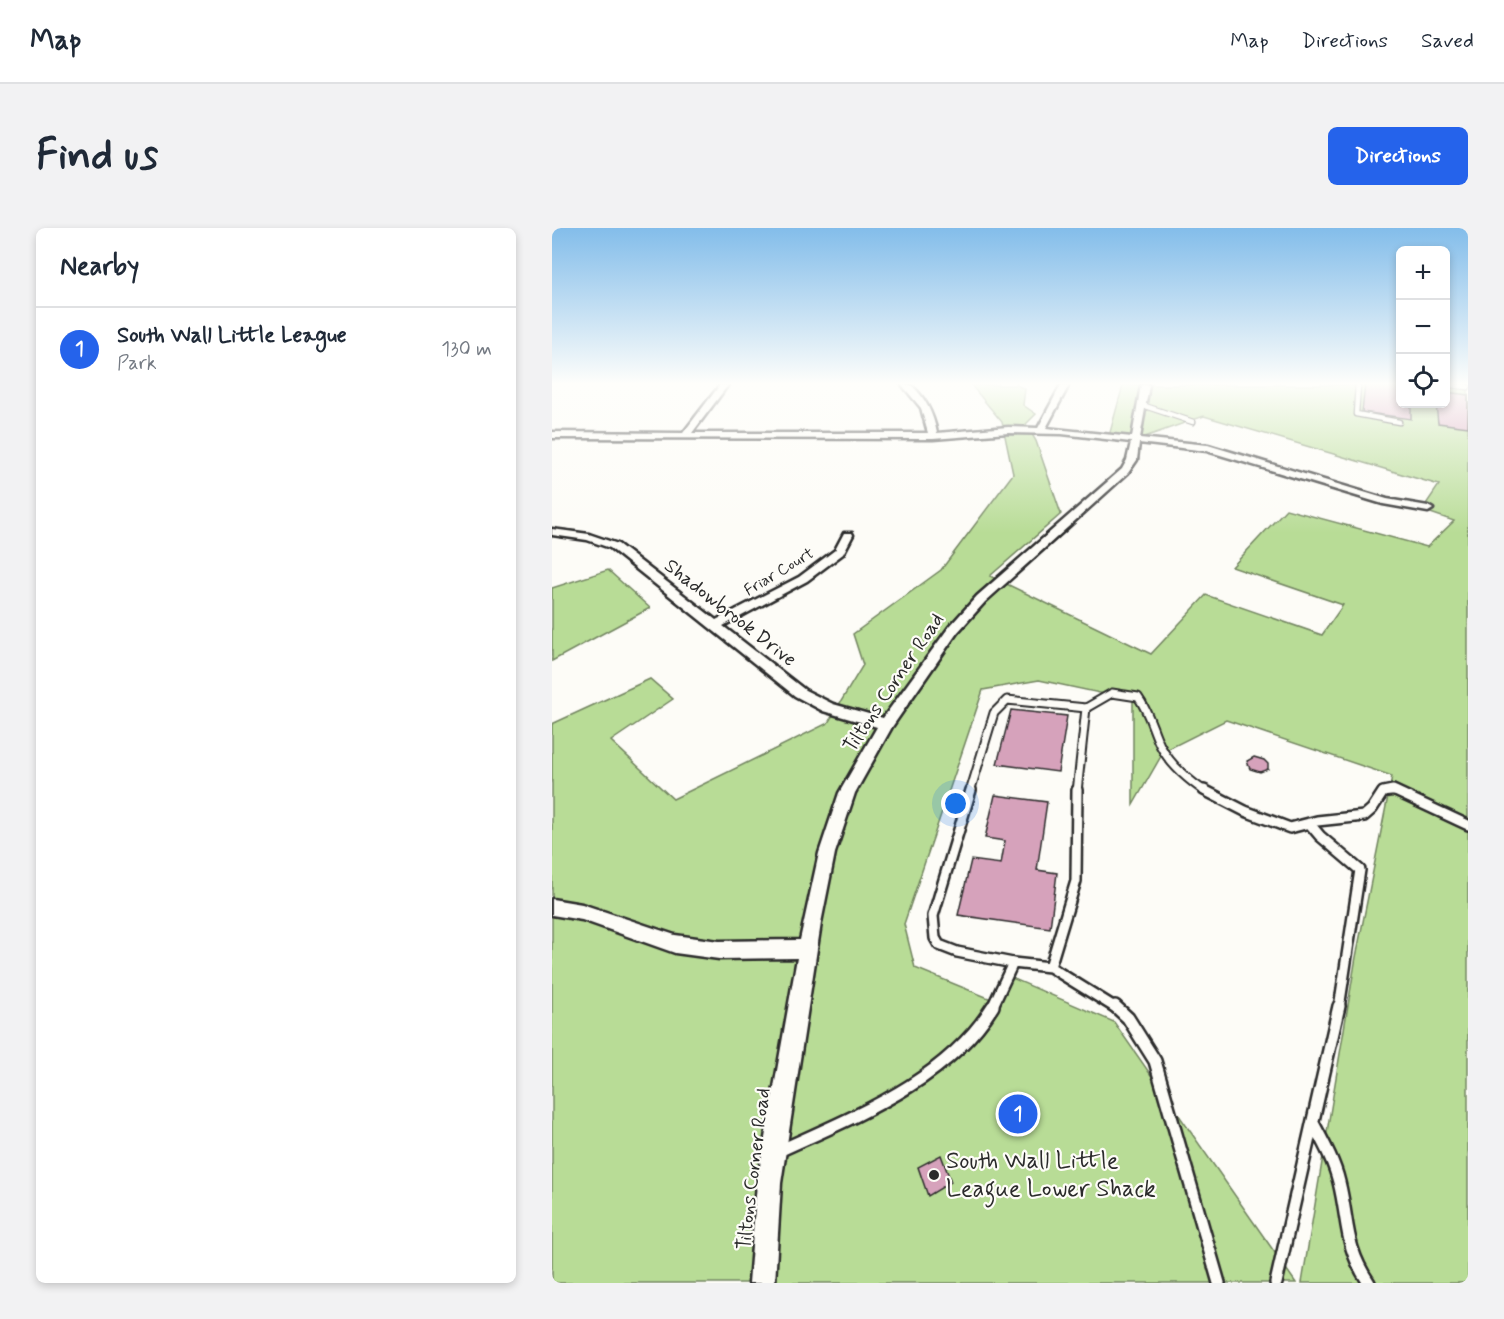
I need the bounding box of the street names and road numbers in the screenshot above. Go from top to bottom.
street label: Friar Court [740,543,818,601]
street label: Shadowbrook Drive [658,553,802,673]
street label: Tiltons Corner Road [837,608,951,758]
street label: Tiltons Corner Road [731,1087,777,1251]

